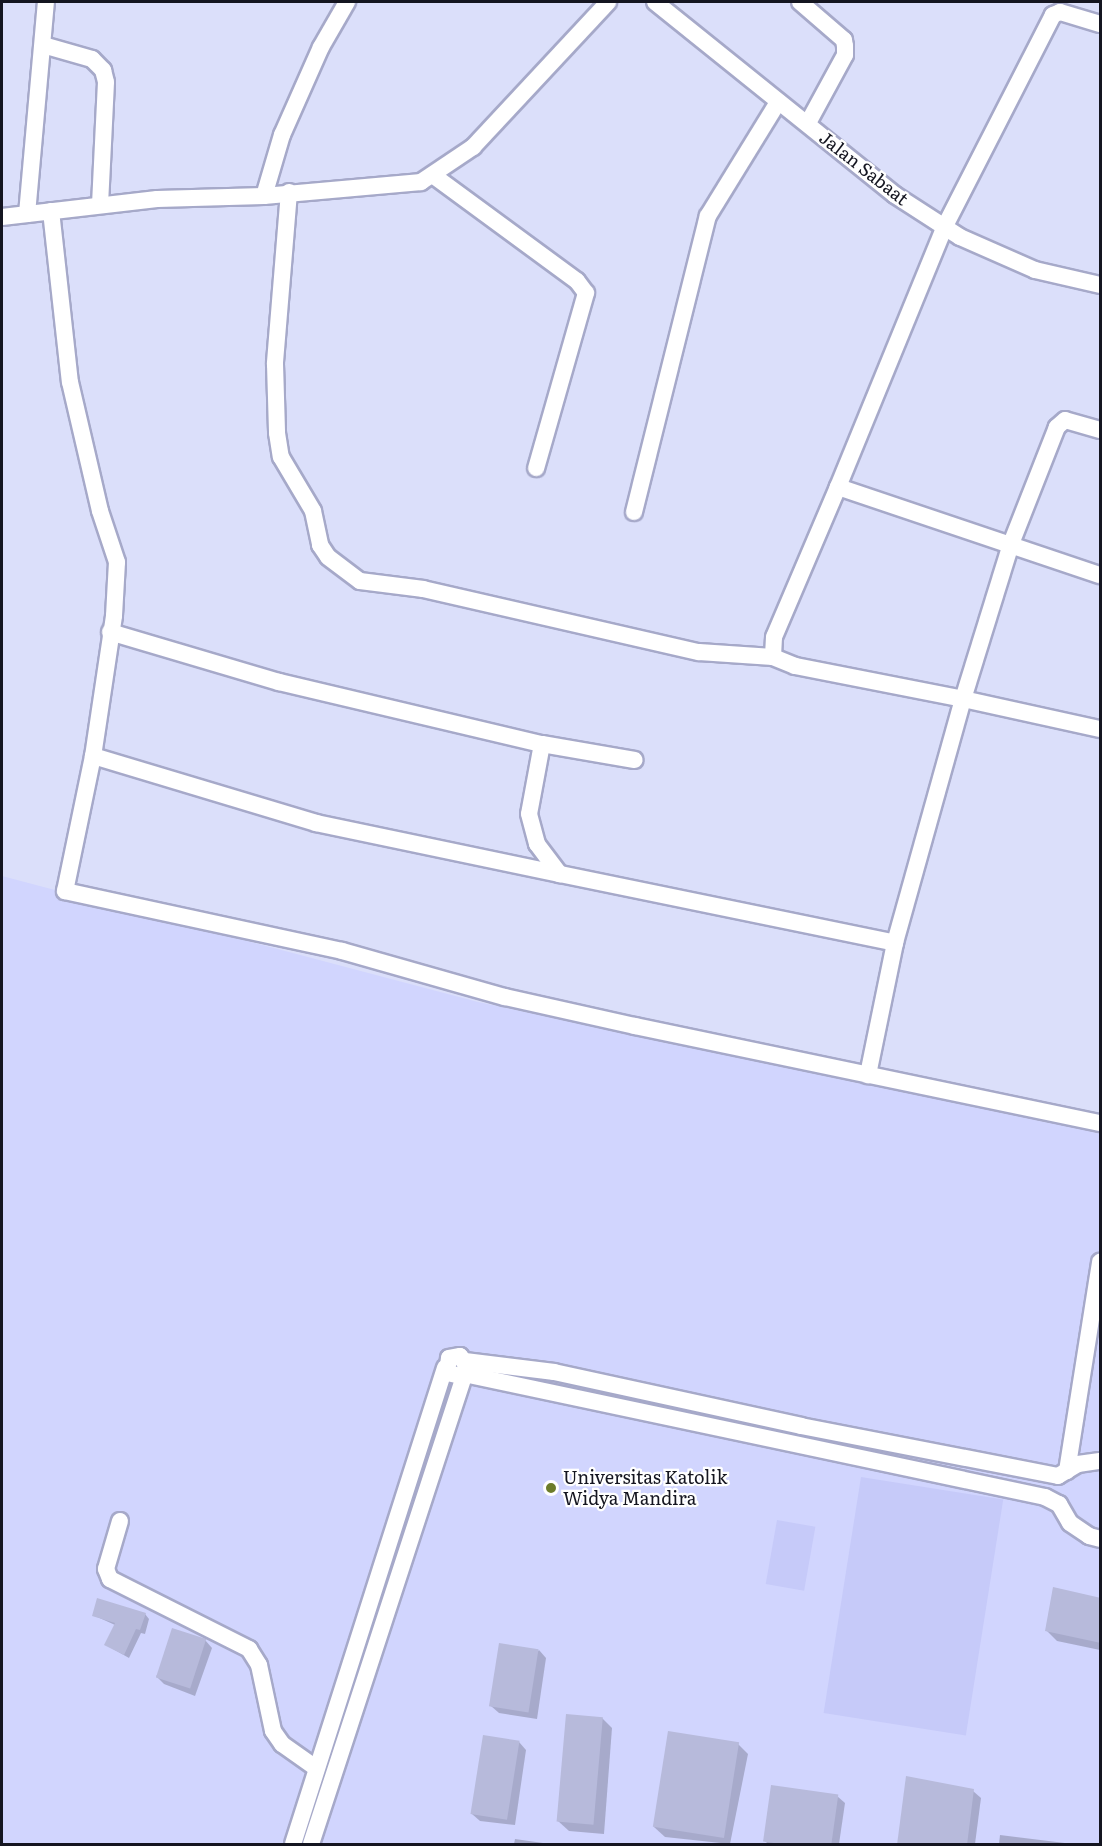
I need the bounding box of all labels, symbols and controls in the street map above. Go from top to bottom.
street label: Jalan Sabaat [815,127,913,209]
place label: Universitas Katolik Widya Mandira [563,1467,727,1510]
marker: Universitas Katolik Widya Mandira [544,1481,558,1495]

